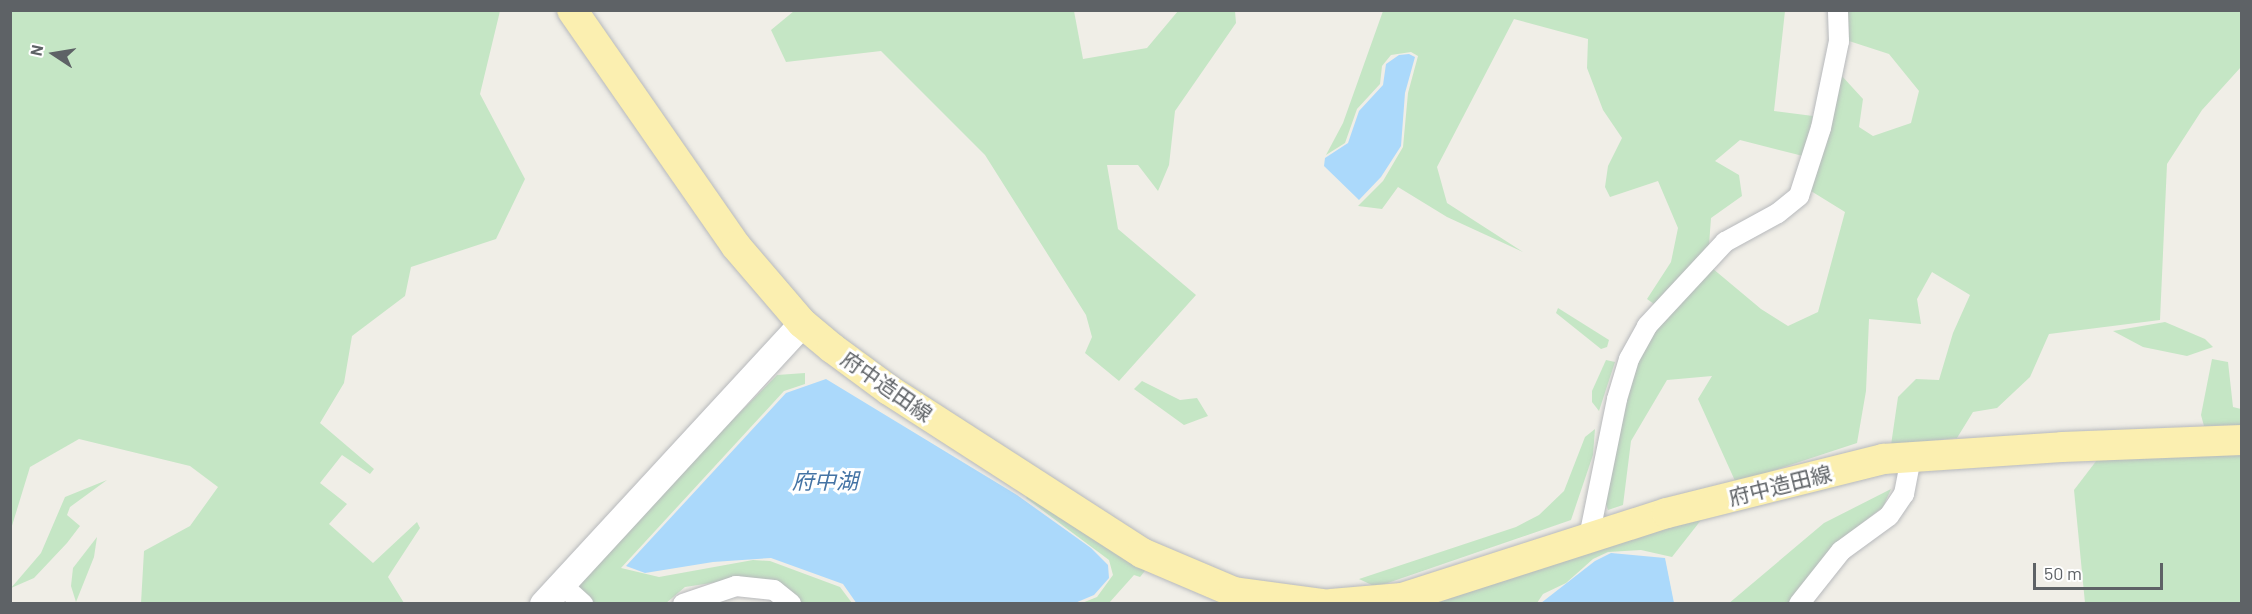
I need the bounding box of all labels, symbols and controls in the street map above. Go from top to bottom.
north arrow [24,24,84,84]
text: N [26,43,46,57]
street label: 府中造田線 [837,346,937,426]
street label: 府中造田線 [1726,460,1834,510]
water label: 府中湖 [792,468,858,494]
scale bar [2036,551,2166,589]
text: 50 m [2044,562,2082,584]

